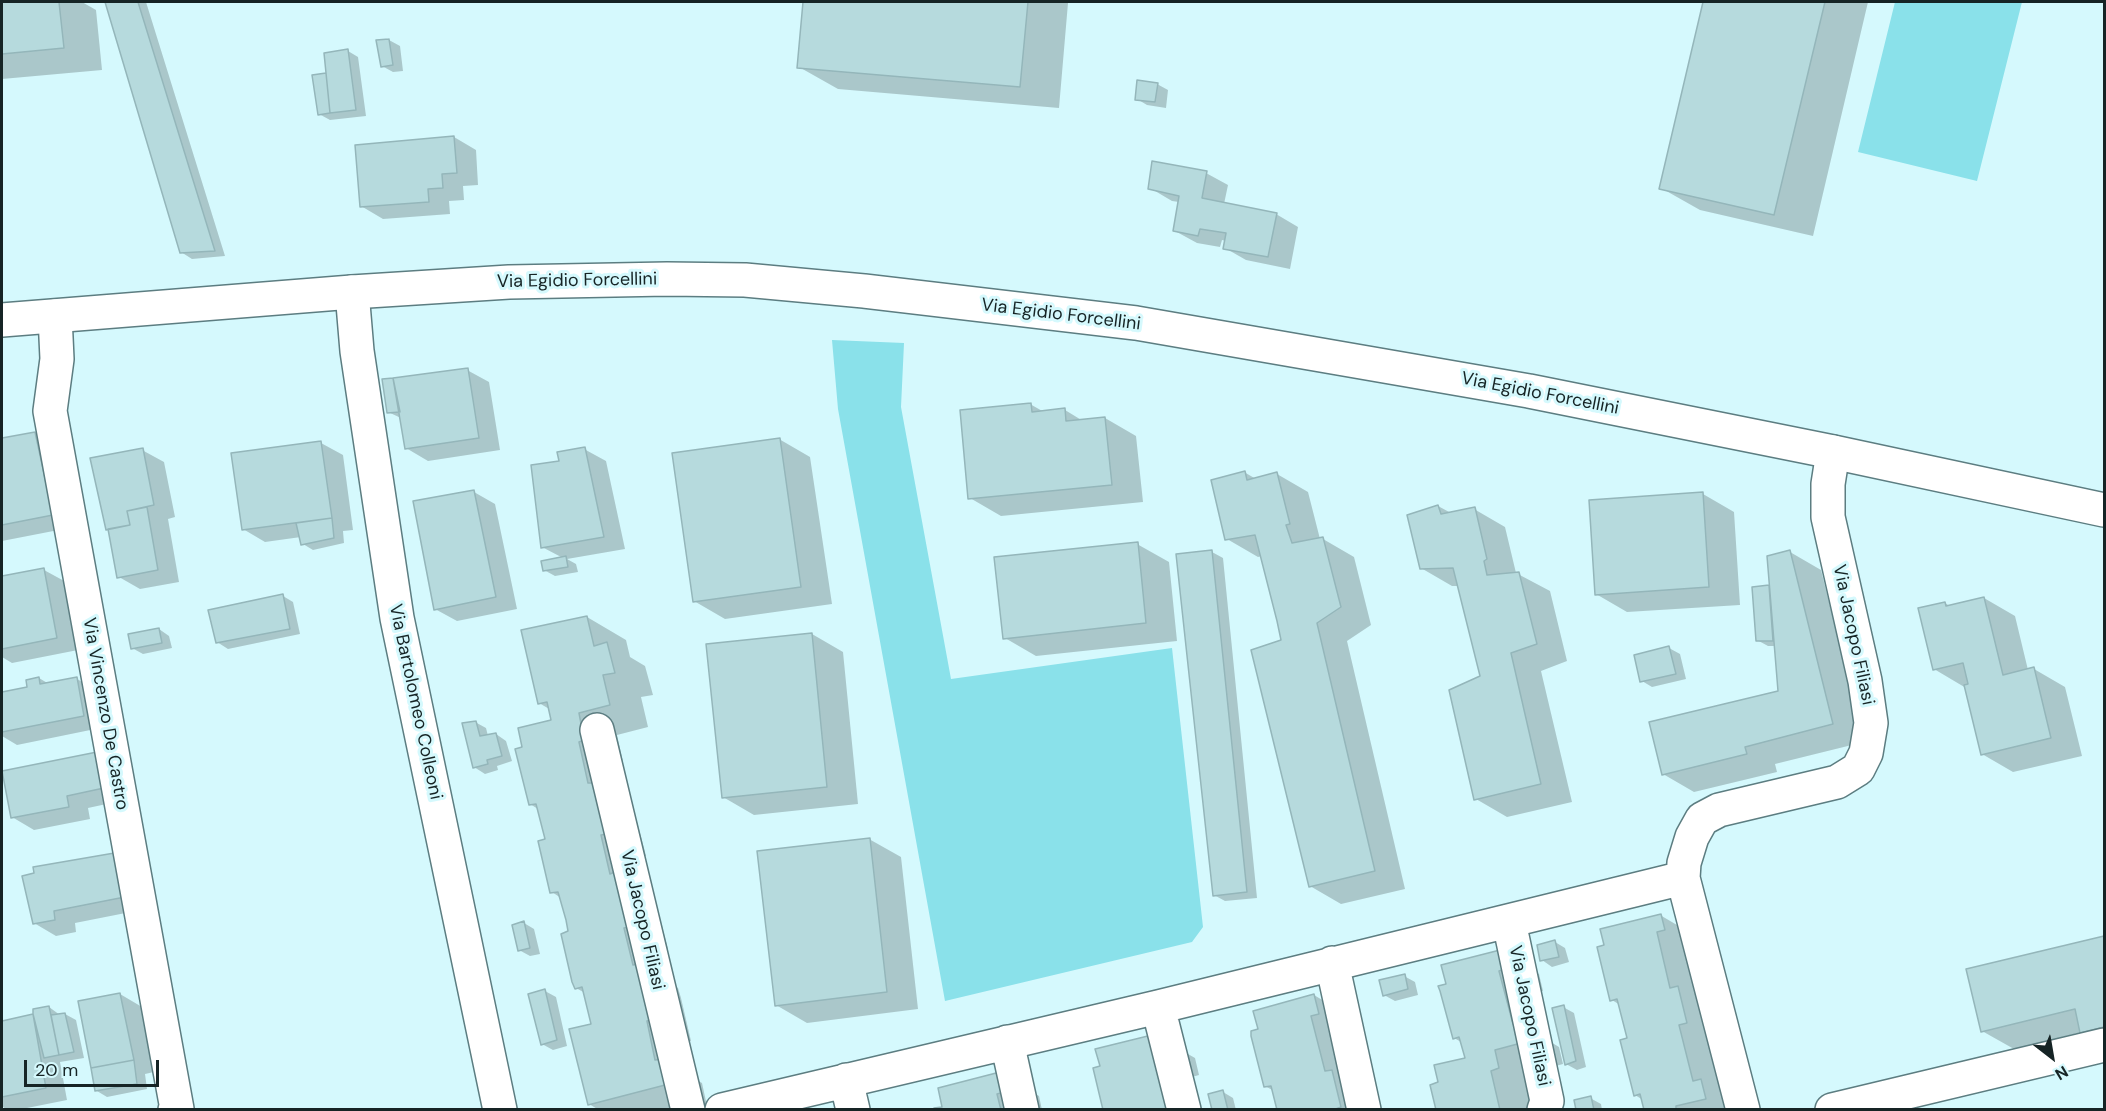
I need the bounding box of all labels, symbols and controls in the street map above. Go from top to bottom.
street label: Via Egidio Forcellini [497,269,657,293]
street label: Via Egidio Forcellini [980,295,1142,335]
street label: Via Egidio Forcellini [1459,368,1621,420]
street label: Via Jacopo Filiasi [1828,563,1878,707]
street label: Via Bartolomeo Colleoni [384,602,446,802]
street label: Via Vincenzo De Castro [77,616,133,812]
street label: Via Jacopo Filiasi [615,848,669,992]
street label: Via Jacopo Filiasi [1504,944,1554,1088]
north arrow [2022,1027,2082,1087]
scale bar [27,1048,162,1086]
text: 20 m [35,1058,78,1082]
text: N [2051,1061,2072,1085]

